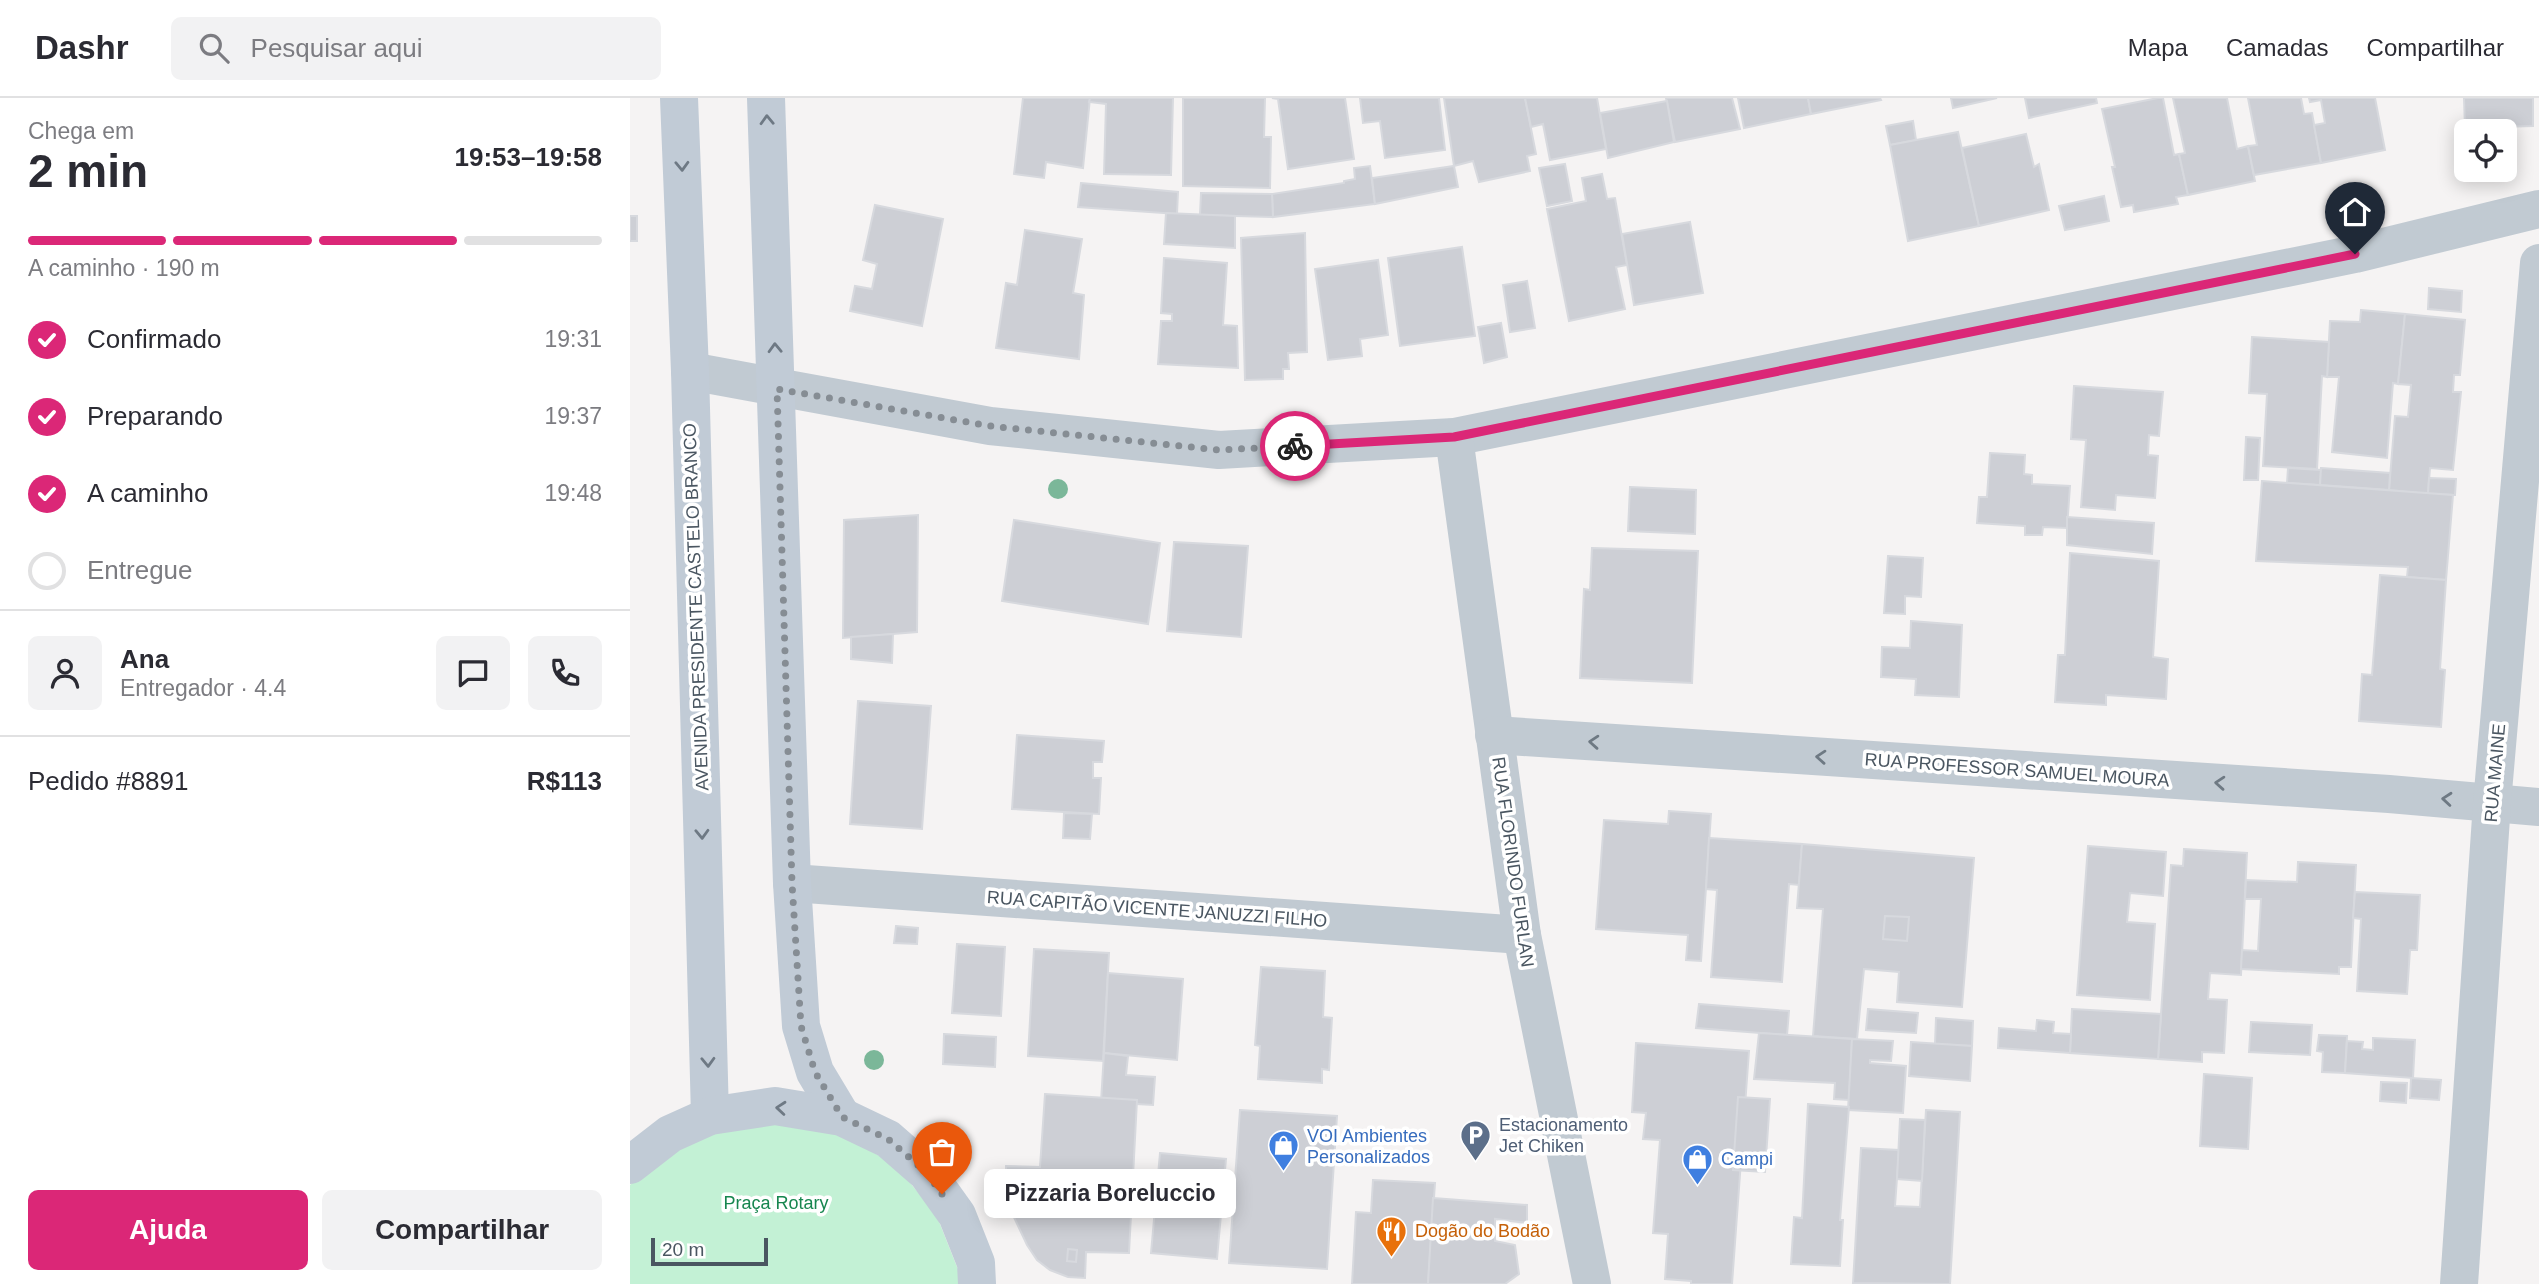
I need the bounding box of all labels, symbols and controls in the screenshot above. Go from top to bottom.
search box [171,17,661,80]
text: Dashr [35,29,129,66]
icon: search [195,29,233,67]
text: Pesquisar aqui [251,33,423,63]
text: Mapa [2128,34,2188,61]
text: Camadas [2226,34,2329,61]
text: Compartilhar [2367,34,2504,61]
one-way arrow [759,115,774,126]
text: Chega em [28,118,134,144]
map controls [2454,119,2517,182]
button: locate [2454,119,2517,182]
text: 19:53–19:58 [455,142,602,172]
text: 2 min [28,145,148,197]
one-way arrow [674,161,689,172]
pin [2325,182,2385,254]
icon: home [2336,193,2374,231]
text: A caminho · 190 m [28,255,220,281]
icon: check [28,321,66,359]
text: Confirmado [87,324,221,354]
text: 19:31 [544,326,602,352]
one-way arrow [768,342,783,353]
icon: check [28,398,66,436]
text: Preparando [87,401,223,431]
text: 19:37 [544,403,602,429]
courier [1260,411,1330,481]
street label: AVENIDA PRESIDENTE CASTELO BRANCO [680,423,712,791]
icon: bike [1276,427,1314,465]
icon: check [28,475,66,513]
text: A caminho [87,478,208,508]
text: 19:48 [544,480,602,506]
text: Entregue [87,555,193,585]
button: person [28,636,102,710]
button: chat [436,636,510,710]
button: phone [528,636,602,710]
text: Ana [120,644,169,674]
text: Entregador · 4.4 [120,675,286,701]
street label: RUA MAINE [2481,723,2509,823]
one-way arrow [1589,735,1600,750]
street label: RUA PROFESSOR SAMUEL MOURA [1864,749,2170,791]
one-way arrow [1816,750,1827,765]
street label: RUA FLORINDO FURLAN [1488,756,1538,968]
text: Pedido #8891 [28,766,188,796]
text: R$113 [527,766,602,796]
one-way arrow [2214,776,2225,791]
one-way arrow [2441,792,2452,807]
one-way arrow [694,830,710,840]
street label: RUA CAPITÃO VICENTE JANUZZI FILHO [986,886,1328,931]
one-way arrow [700,1057,716,1068]
one-way arrow [775,1101,786,1116]
place label: Estacionamento Jet Chiken [1499,1115,1628,1156]
parking icon: Estacionamento Jet Chiken [1459,1118,1493,1162]
pin [912,1122,972,1194]
place label: VOI Ambientes Personalizados [1307,1126,1430,1167]
shop icon: VOI Ambientes Personalizados [1267,1129,1301,1173]
icon: bag [923,1133,961,1171]
shop icon: Campi [1681,1142,1715,1186]
place label: Campi [1721,1149,1773,1169]
callout: Pizzaria Boreluccio [984,1170,1236,1218]
text: Pizzaria Boreluccio [1005,1180,1215,1206]
button: Ajuda [28,1190,308,1270]
button: Compartilhar [322,1190,602,1270]
park label: Praça Rotary [723,1193,829,1213]
restaurant icon: Dogão do Bodão [1375,1214,1409,1258]
place label: Dogão do Bodão [1415,1221,1550,1241]
scale bar [651,1235,768,1267]
text: 20 m [662,1239,704,1260]

